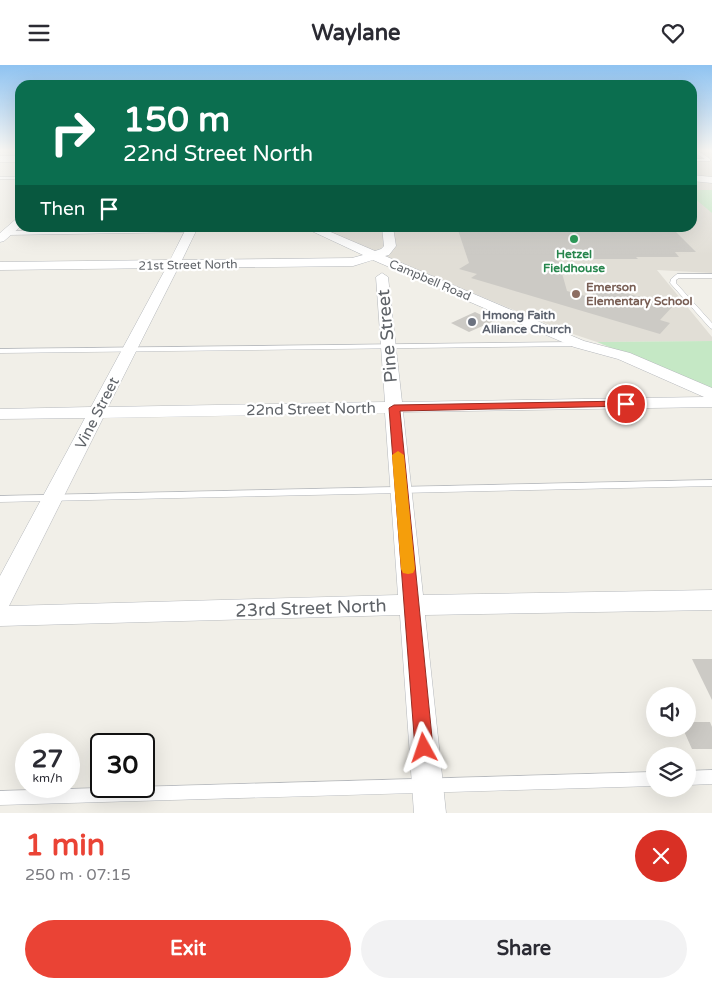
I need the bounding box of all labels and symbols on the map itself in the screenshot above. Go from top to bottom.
marker: Hetzel Fieldhouse [568,233,580,245]
place label: Hetzel Fieldhouse [543,247,605,275]
street label: 21st Street North [138,257,238,273]
street label: Campbell Road [387,257,473,303]
place label: Emerson Elementary School [586,280,693,309]
street label: Pine Street [372,288,402,384]
marker: Emerson Elementary School [570,288,582,300]
place label: Hmong Faith Alliance Church [482,308,571,336]
marker: Hmong Faith Alliance Church [466,316,478,328]
street label: Vine Street [71,374,123,452]
pin [605,383,647,425]
street label: 22nd Street North [246,399,376,419]
street label: 23rd Street North [235,594,387,622]
position arrow [397,721,449,773]
speed limit sign: 30 [90,733,155,798]

